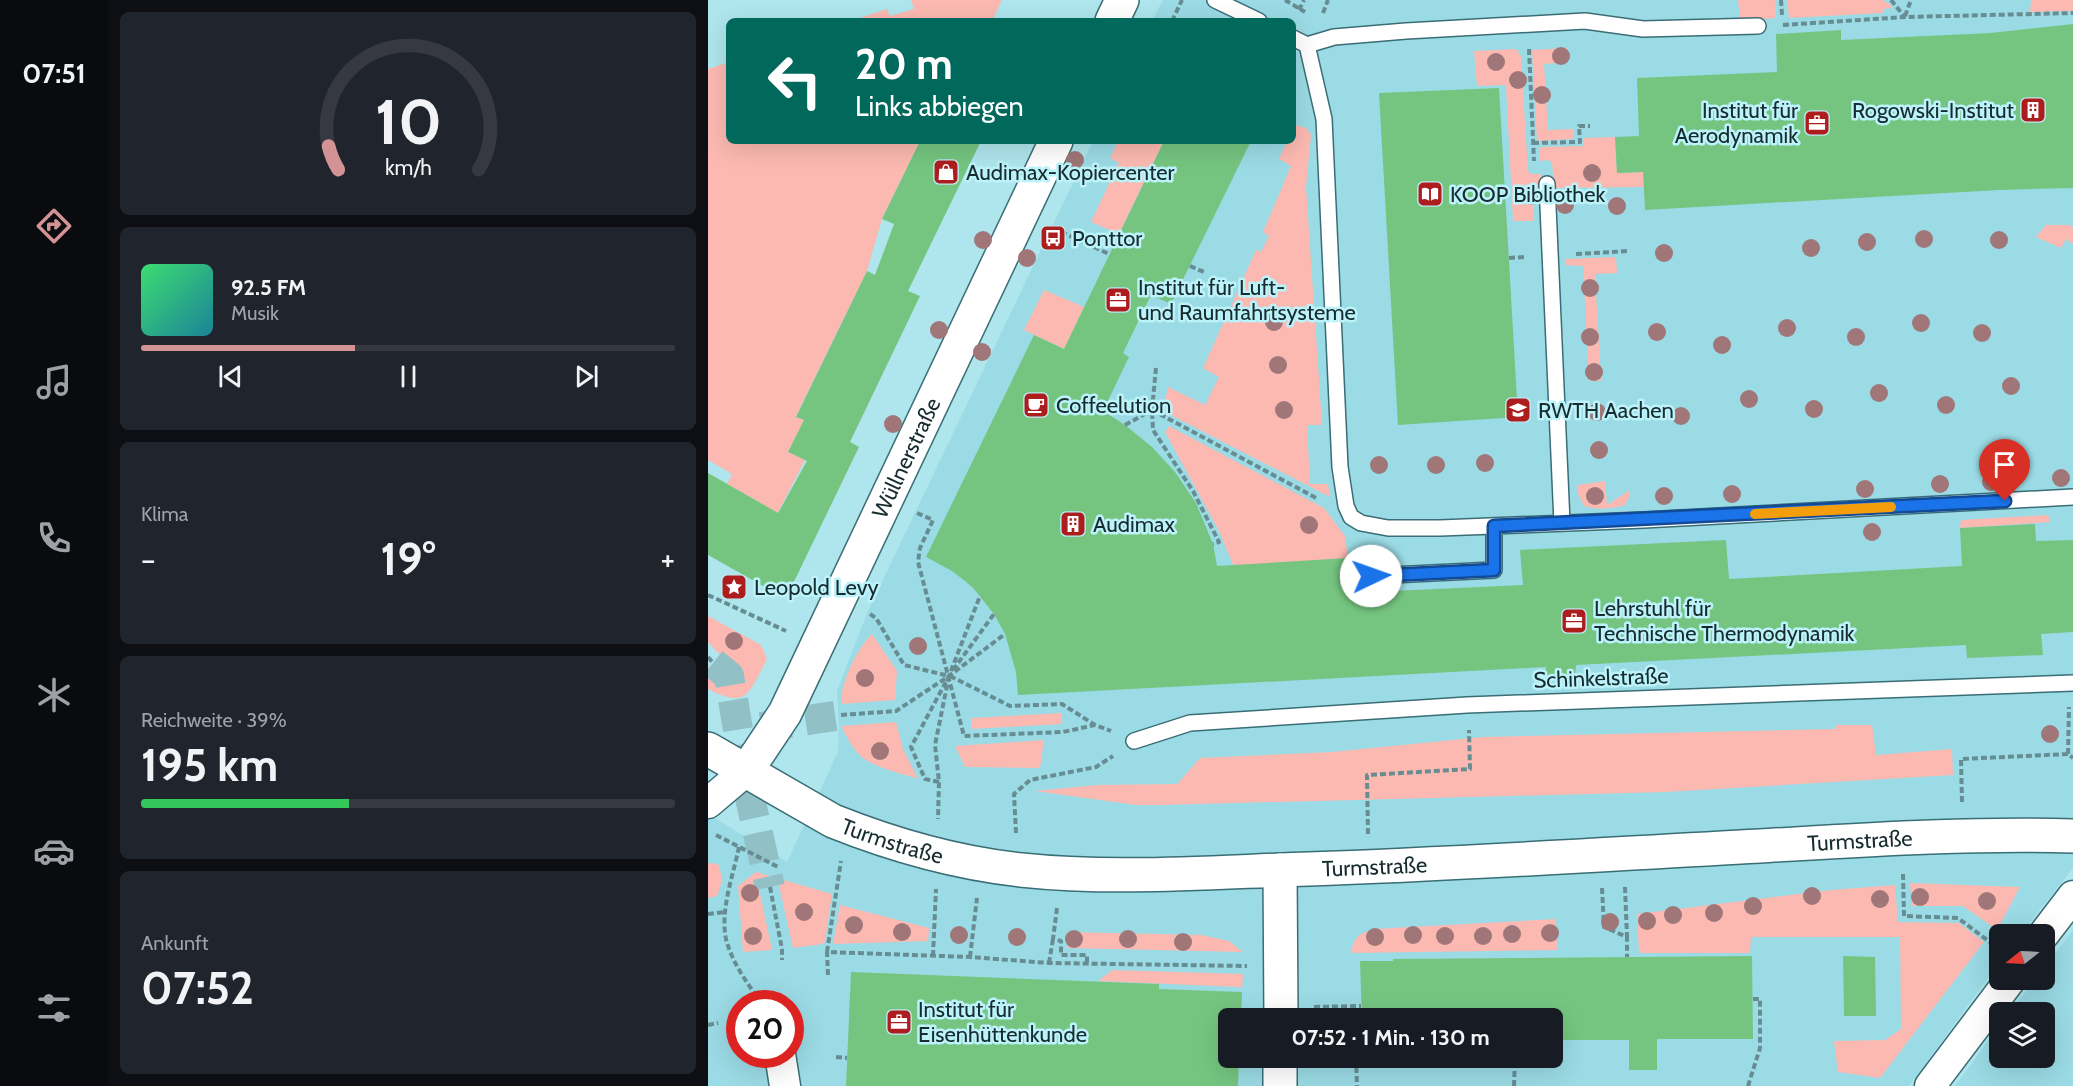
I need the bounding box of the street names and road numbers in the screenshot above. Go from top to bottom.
street label: Wüllnerstraße [866,393,946,522]
street label: Schinkelstraße [1533,662,1669,694]
street label: Turmstraße [838,812,946,869]
street label: Turmstraße [1806,824,1913,857]
street label: Turmstraße [1321,851,1428,882]

